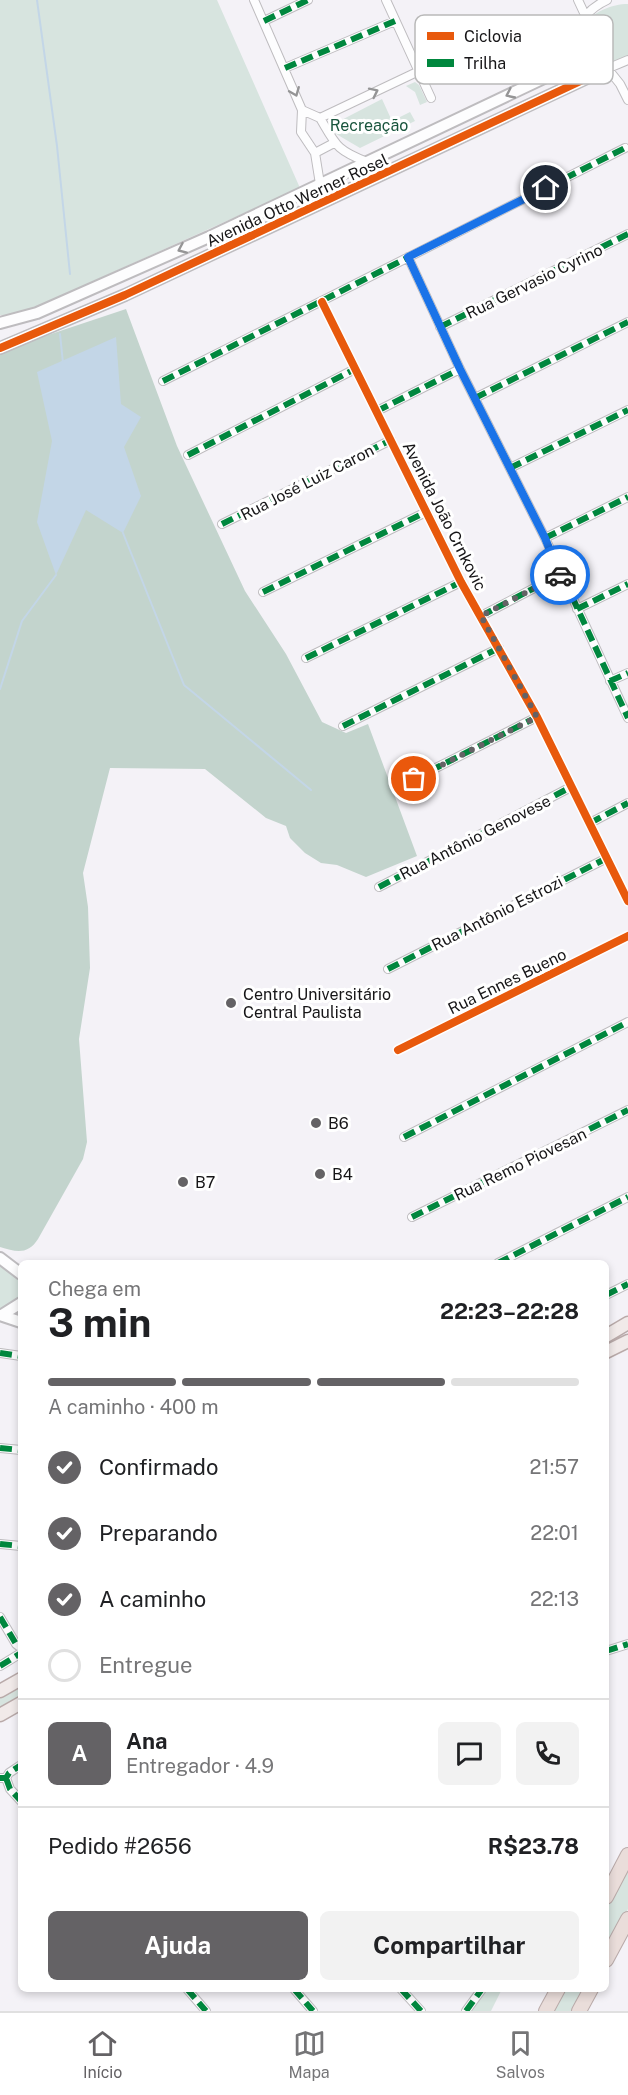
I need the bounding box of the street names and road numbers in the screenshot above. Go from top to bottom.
street label: Avenida Otto Werner Rosel [203,150,391,251]
street label: Rua Gervasio Cyrino [463,240,606,323]
street label: Avenida João Crnkovic [399,439,490,594]
street label: Rua José Luiz Caron [237,441,377,524]
street label: Rua Antônio Genovese [397,791,554,884]
street label: Rua Antônio Estrozi [428,872,566,955]
street label: Rua Ennes Bueno [445,945,569,1018]
street label: Rua Remo Piovesan [451,1124,590,1205]

